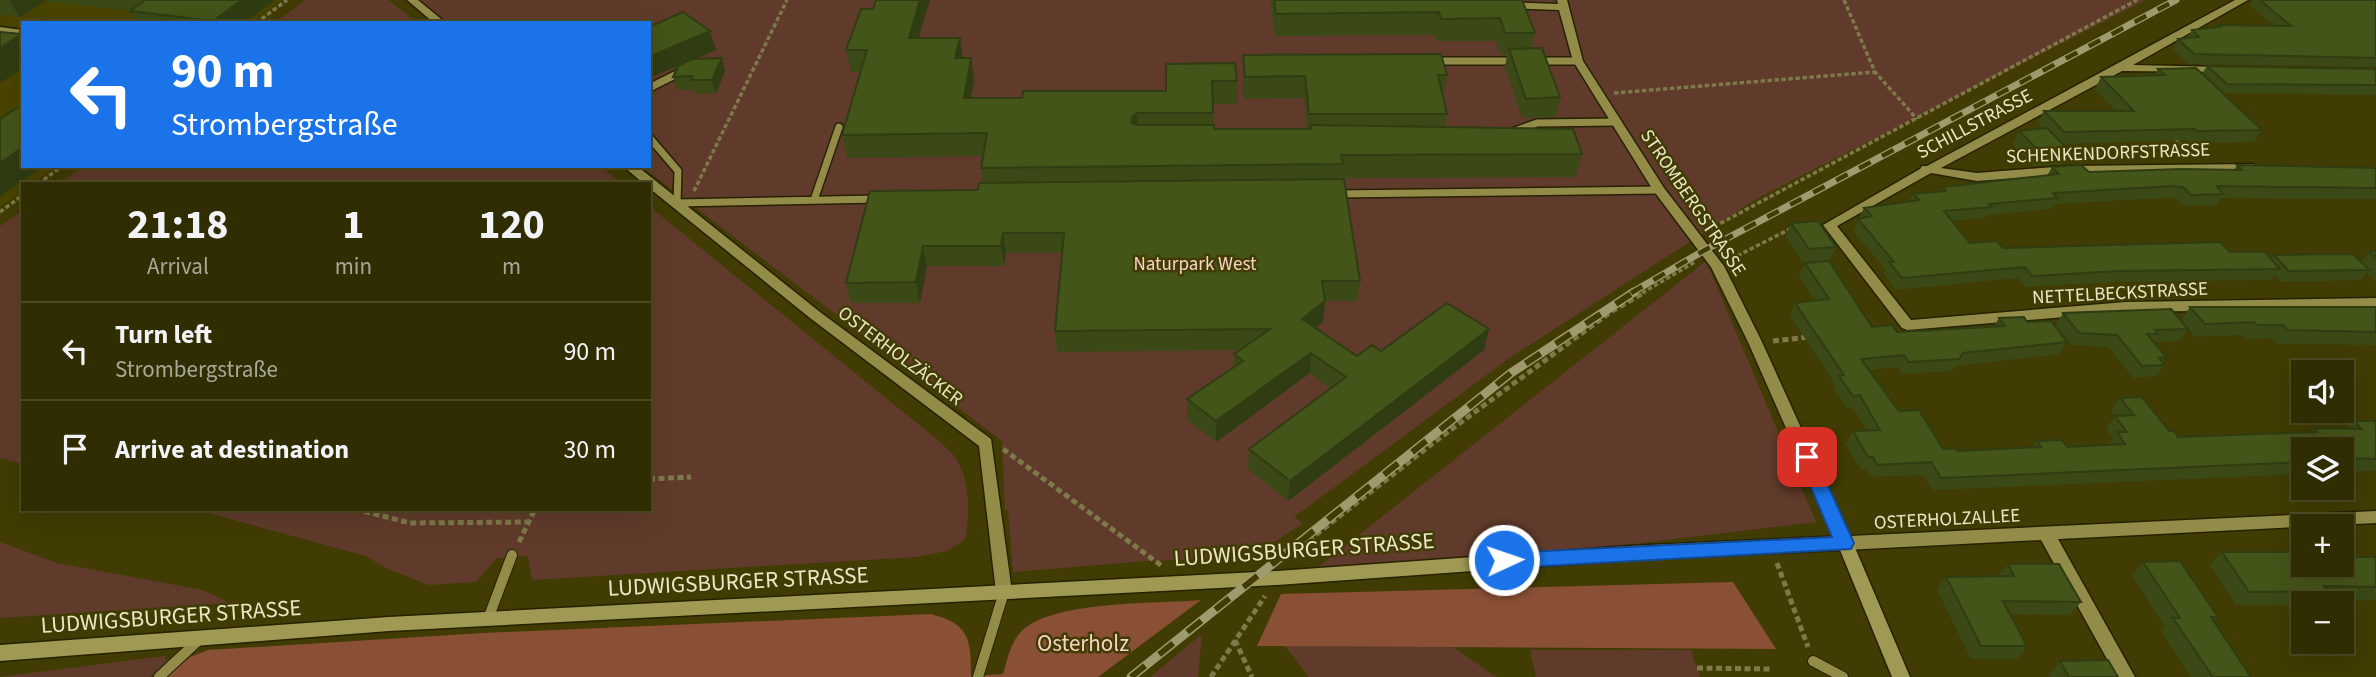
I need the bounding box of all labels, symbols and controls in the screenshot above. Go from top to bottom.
text: 90 m [171,37,275,107]
icon: left [56,49,147,140]
street label: SCHILLSTRASSE [1912,82,2037,166]
text: Strombergstraße [171,102,398,148]
street label: STROMBERGSTRASSE [1633,124,1752,282]
street label: SCHENKENDORFSTRASSE [2006,136,2211,171]
text: 21:18 [127,195,229,255]
text: 1 [342,195,364,255]
text: 120 [478,195,545,255]
text: Arrival [147,250,209,283]
text: min [335,250,372,283]
text: m [502,250,521,283]
park label: Naturpark West [1134,251,1257,278]
street label: NETTELBECKSTRASSE [2032,275,2209,312]
street label: OSTERHOLZÄCKER [832,300,968,412]
text: Turn left [115,316,212,353]
icon: left [56,332,94,370]
text: 90 m [563,333,616,370]
text: Strombergstraße [115,353,278,386]
map controls [2291,360,2354,654]
button: sound [2291,360,2354,423]
pin [1777,427,1837,487]
icon: arrive [56,430,94,468]
text: Arrive at destination [115,431,349,468]
text: 30 m [563,431,616,468]
button: layers [2291,437,2354,500]
icon: arrive [1788,438,1826,476]
street label: OSTERHOLZALLEE [1873,502,2021,537]
button: + [2291,514,2354,577]
position arrow [1467,523,1541,597]
street label: LUDWIGSBURGER STRASSE [1172,524,1436,575]
street label: LUDWIGSBURGER STRASSE [607,558,869,605]
street label: LUDWIGSBURGER STRASSE [39,591,303,642]
button: − [2291,591,2354,654]
park label: Osterholz [1037,627,1129,660]

